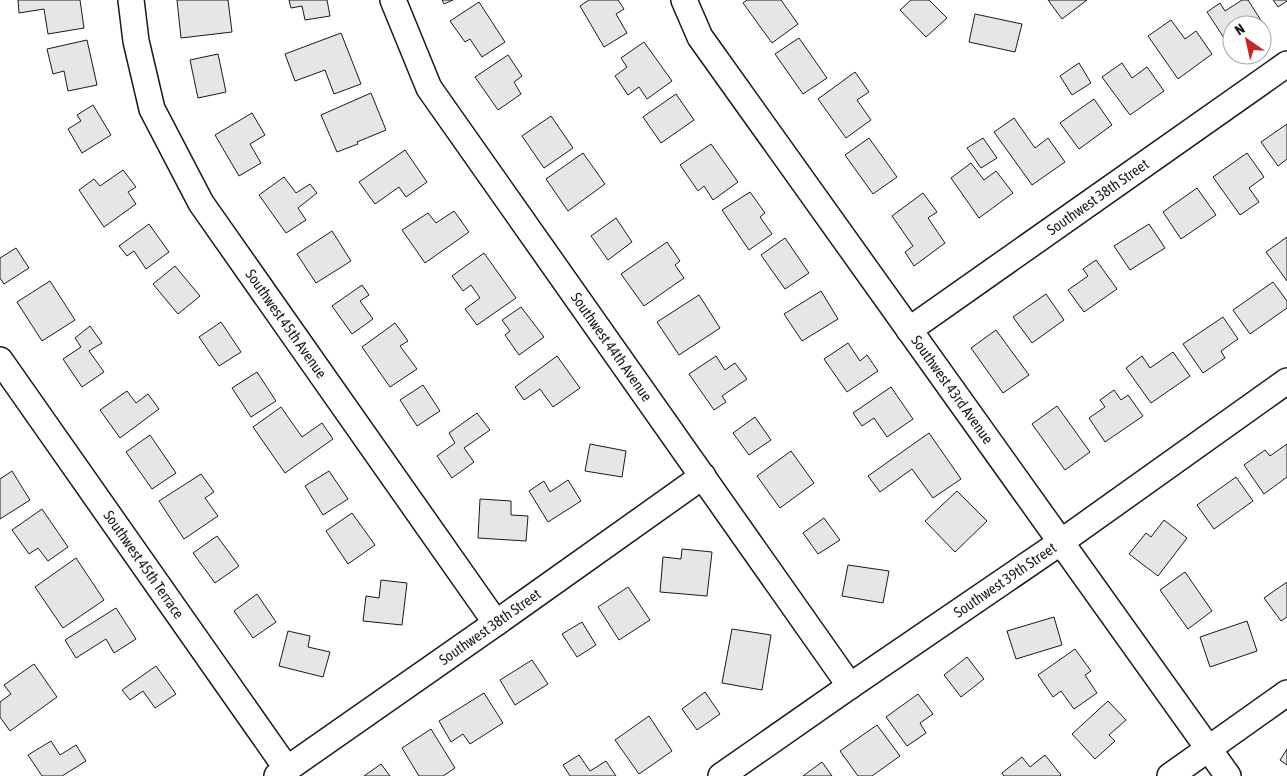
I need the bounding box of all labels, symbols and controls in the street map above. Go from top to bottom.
north arrow [1222,15,1272,65]
text: N [1232,20,1248,38]
street label: Southwest 38th Street [1044,155,1152,238]
street label: Southwest 45th Avenue [242,266,330,381]
street label: Southwest 44th Avenue [568,289,656,405]
street label: Southwest 43rd Avenue [908,332,997,447]
street label: Southwest 45th Terrace [100,507,188,622]
street label: Southwest 39th Street [950,539,1059,621]
street label: Southwest 38th Street [436,585,544,668]

